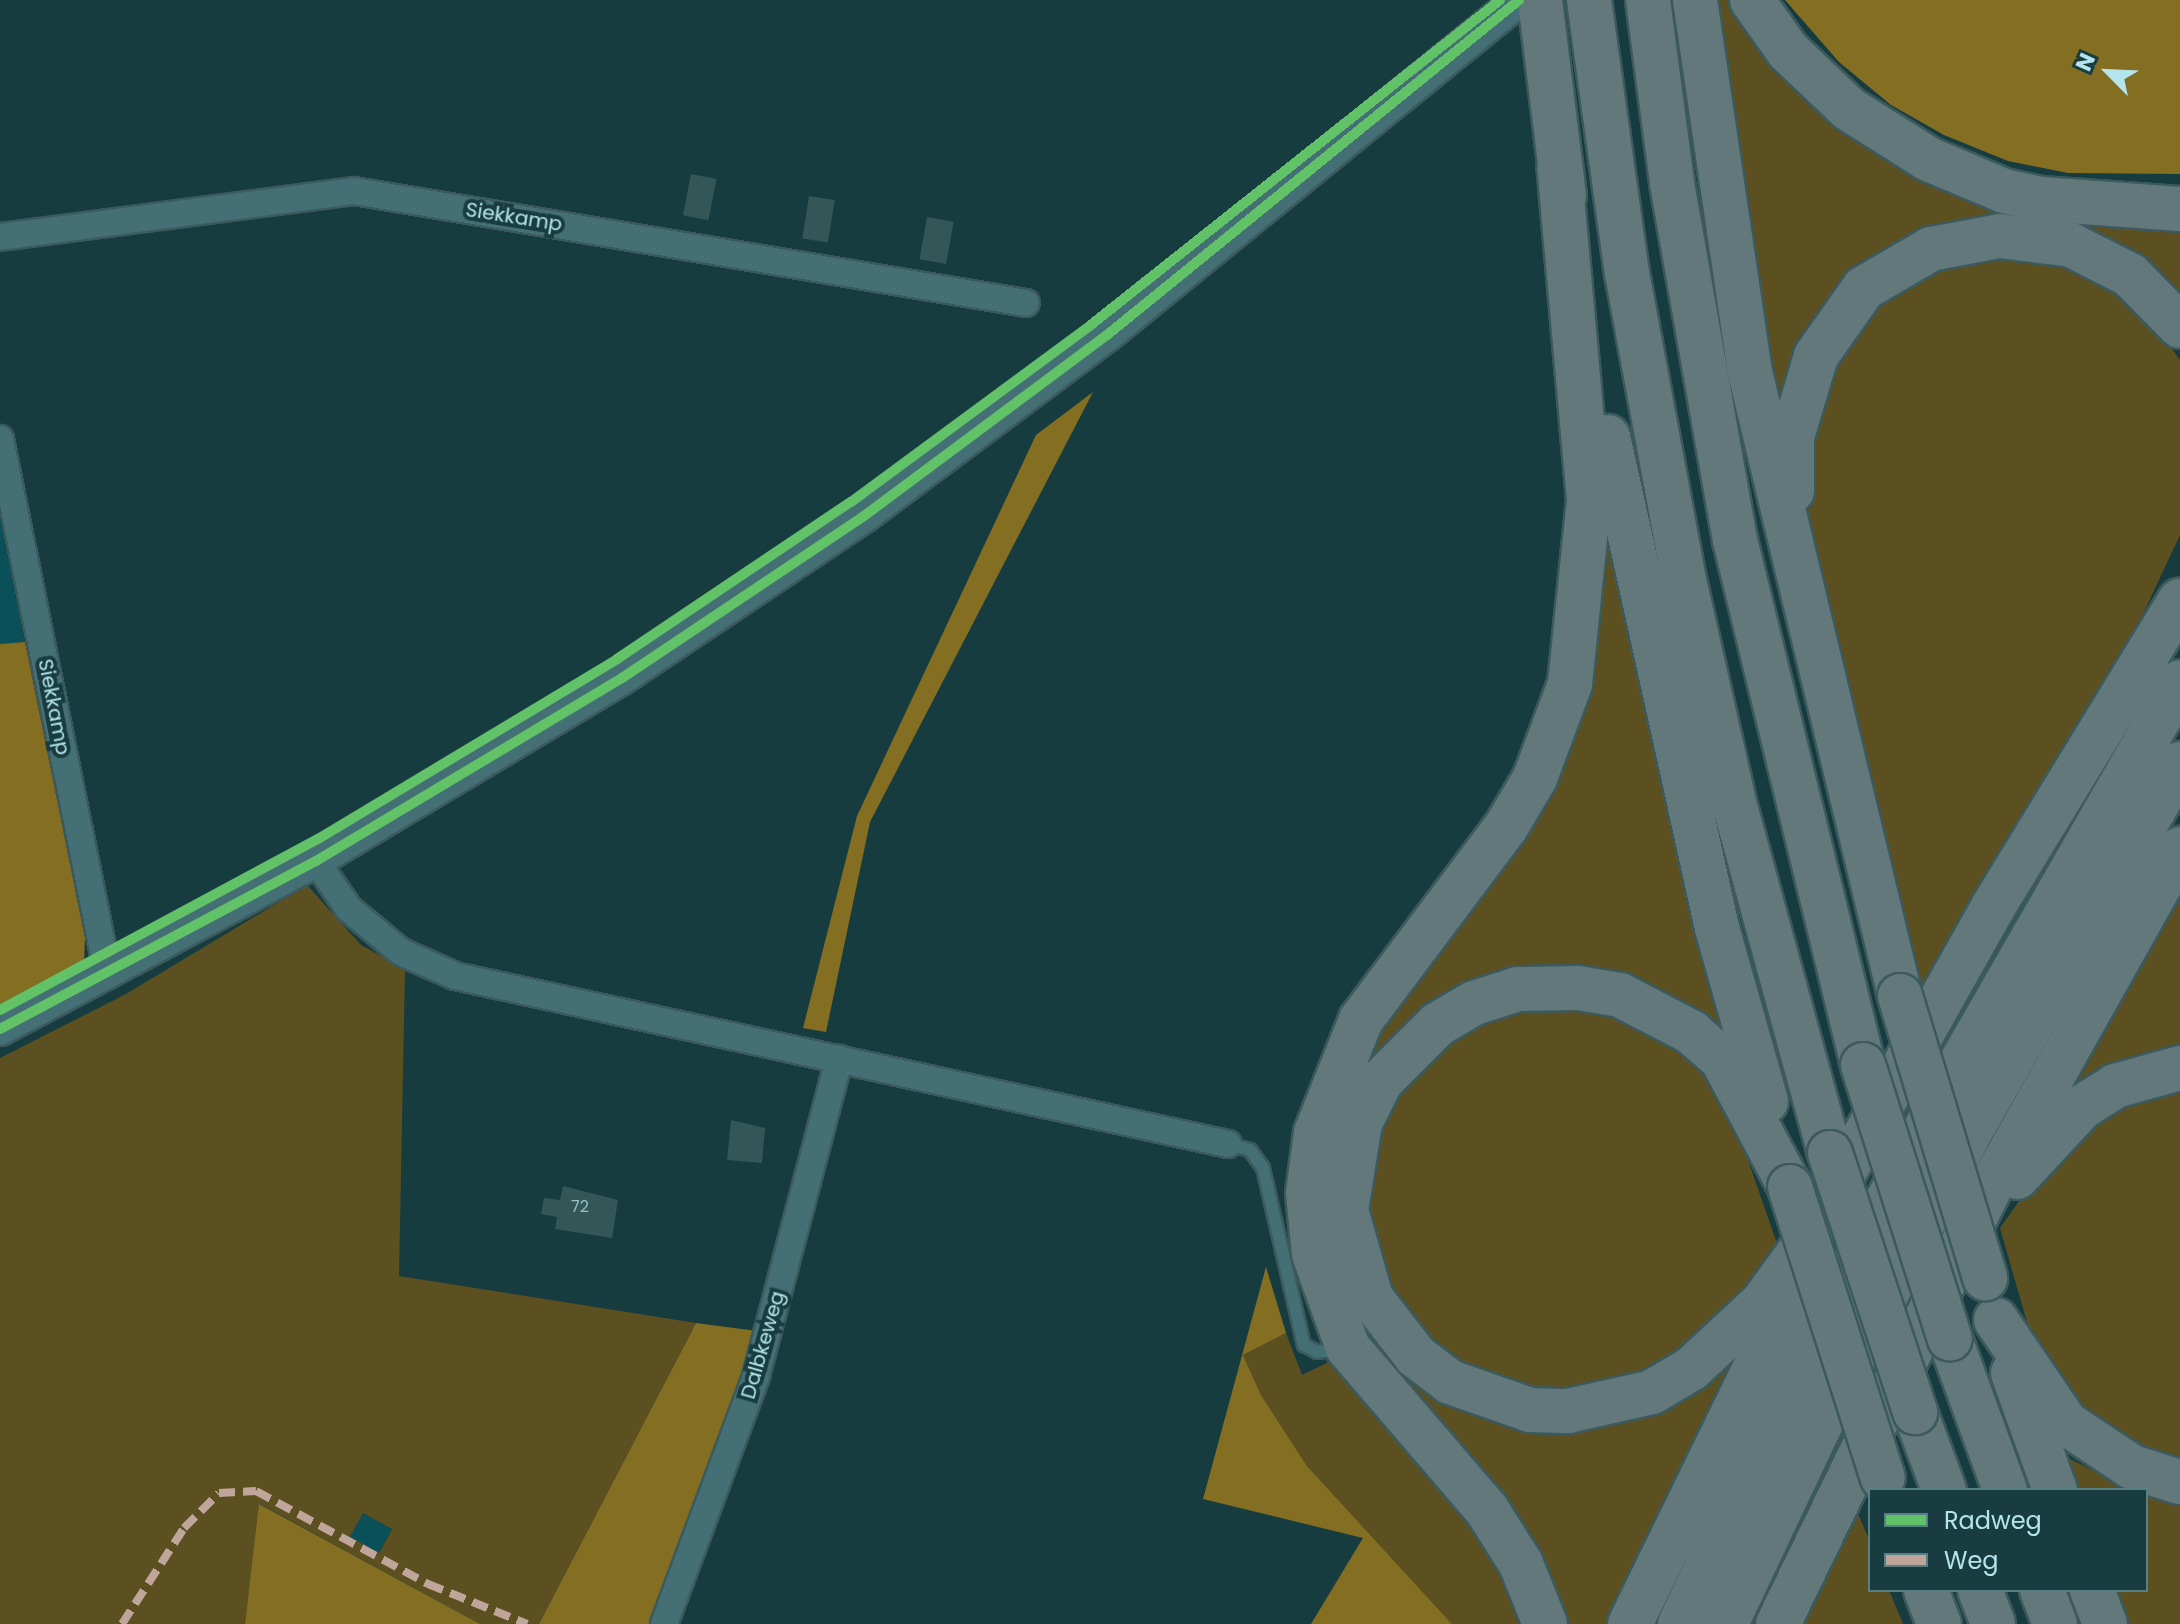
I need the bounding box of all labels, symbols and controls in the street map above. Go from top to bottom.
north arrow [2068,32,2148,112]
text: N [2068,48,2103,76]
street label: Siekkamp [464,198,564,236]
street label: Siekkamp [33,657,75,757]
house number: 72 [571,1197,589,1217]
street label: Dalbkeweg [736,1288,790,1402]
legend [1868,1488,2148,1592]
text: Radweg [1944,1504,2042,1537]
text: Weg [1944,1544,1999,1577]

